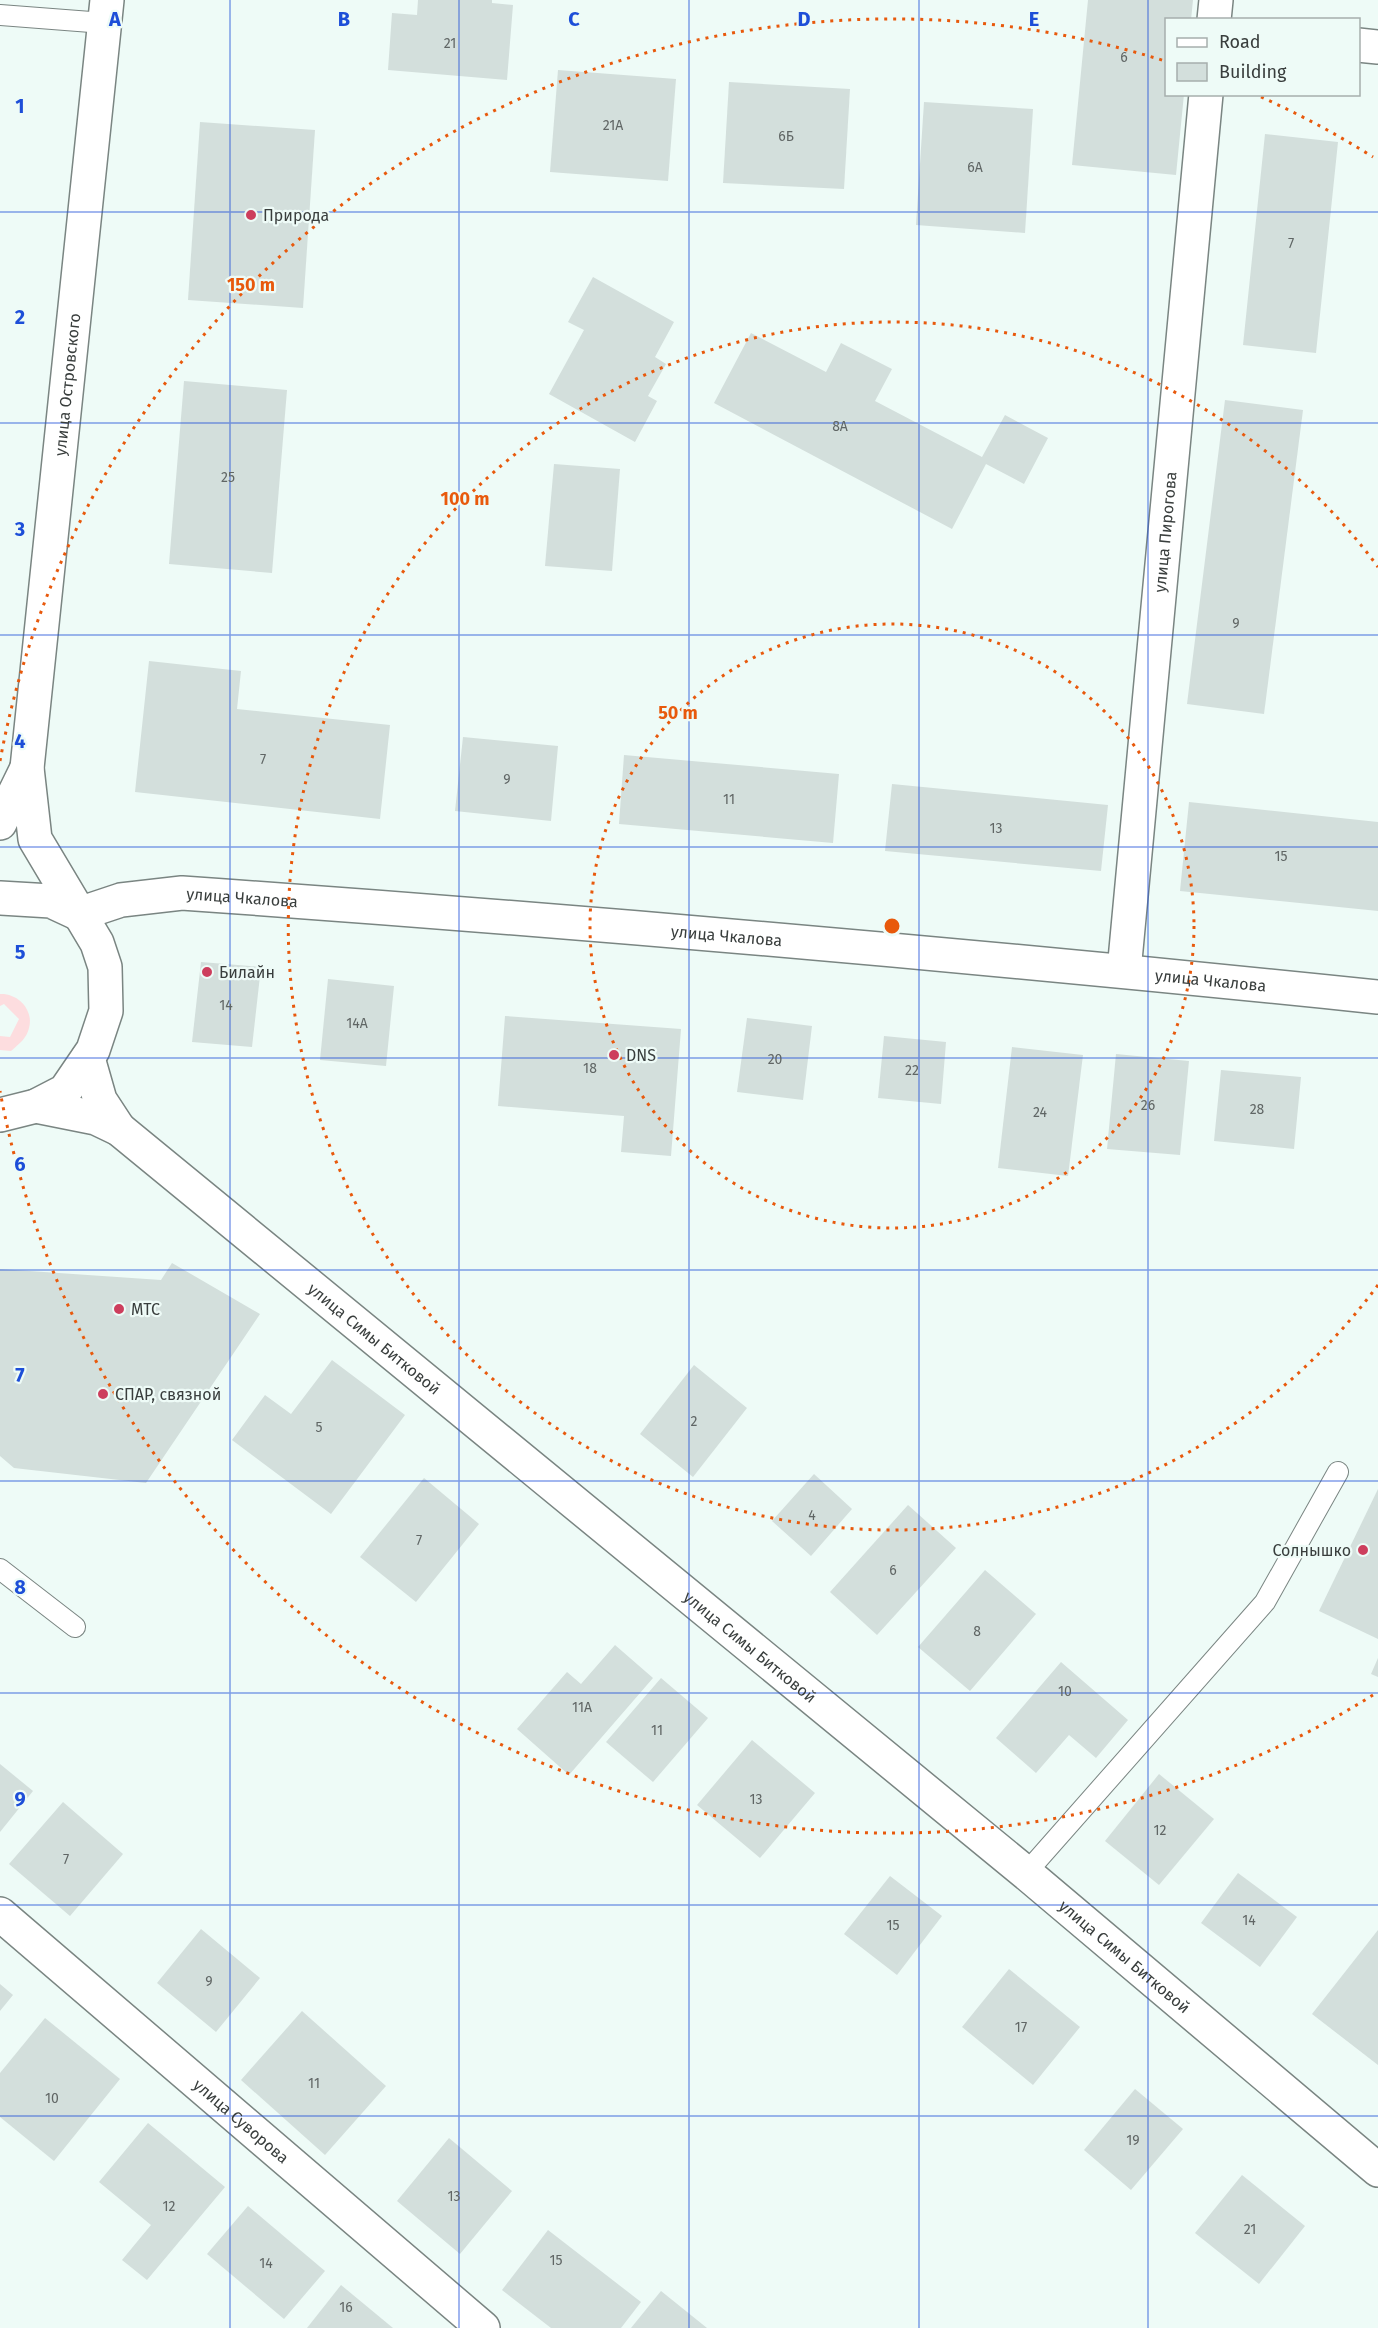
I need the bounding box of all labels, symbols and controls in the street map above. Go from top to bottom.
text: A [108,7,122,31]
text: B [338,7,350,31]
text: C [568,7,580,31]
text: D [797,7,811,31]
text: E [1029,7,1039,31]
legend [1165,18,1360,96]
text: Road [1219,31,1261,53]
house number: 21 [444,35,456,52]
house number: 6 [1120,49,1128,66]
text: Building [1219,61,1287,83]
text: 1 [15,94,25,118]
house number: 21А [603,117,623,134]
house number: 6Б [778,128,794,145]
house number: 6А [967,159,983,176]
place label: Природа [263,206,329,225]
marker: Природа [244,208,258,222]
house number: 7 [1288,235,1294,252]
text: 150 m [227,274,275,296]
text: 2 [15,305,25,329]
street label: улица Островского [50,312,84,457]
house number: 8А [832,418,848,435]
house number: 25 [221,469,235,486]
street label: улица Пирогова [1150,470,1180,593]
text: 100 m [441,488,489,510]
text: 3 [14,517,25,541]
house number: 9 [1232,615,1240,632]
text: 50 m [658,702,698,724]
text: 4 [14,729,26,753]
house number: 7 [260,751,266,768]
house number: 9 [503,771,511,788]
house number: 11 [723,791,735,808]
house number: 13 [989,820,1003,837]
house number: 15 [1274,848,1288,865]
street label: улица Чкалова [186,884,299,911]
centre of rings [882,916,902,936]
street label: улица Чкалова [670,921,783,950]
text: 5 [15,940,26,964]
place label: Билайн [219,963,275,982]
marker: Билайн [200,965,214,979]
street label: улица Чкалова [1154,965,1267,995]
house number: 14 [219,997,233,1014]
house number: 14А [346,1015,368,1032]
place label: DNS [626,1046,656,1065]
marker: DNS [607,1048,621,1062]
house number: 20 [768,1051,783,1068]
house number: 18 [583,1060,597,1077]
house number: 22 [905,1062,919,1079]
house number: 26 [1141,1097,1155,1114]
house number: 28 [1250,1101,1265,1118]
house number: 24 [1033,1104,1048,1121]
text: 6 [14,1152,26,1176]
street label: улица Симы Битковой [304,1279,444,1398]
place label: МТС [131,1300,160,1319]
marker: МТС [112,1302,126,1316]
text: 7 [15,1363,25,1387]
place label: СПАР, связной [115,1385,221,1404]
marker: СПАР, связной [96,1387,110,1401]
house number: 2 [691,1413,698,1430]
house number: 5 [315,1419,323,1436]
house number: 4 [808,1507,816,1524]
house number: 7 [416,1532,422,1549]
place label: Солнышко [1272,1541,1351,1560]
marker: Солнышко [1356,1543,1370,1557]
house number: 6 [889,1562,897,1579]
text: 8 [14,1575,26,1599]
street label: улица Симы Битковой [680,1587,820,1707]
house number: 8 [973,1623,981,1640]
house number: 10 [1058,1683,1072,1700]
house number: 11А [572,1699,592,1716]
house number: 11 [651,1722,663,1739]
text: 9 [14,1787,26,1811]
house number: 13 [749,1791,763,1808]
house number: 12 [1154,1822,1167,1839]
house number: 7 [63,1851,69,1868]
street label: улица Симы Битковой [1055,1896,1194,2017]
house number: 14 [1242,1912,1256,1929]
house number: 15 [886,1917,900,1934]
house number: 9 [205,1973,213,1990]
house number: 17 [1015,2019,1027,2036]
street label: улица Суворова [190,2075,293,2167]
house number: 11 [308,2075,320,2092]
house number: 10 [45,2090,59,2107]
house number: 19 [1126,2132,1140,2149]
house number: 13 [447,2188,461,2205]
house number: 12 [163,2198,176,2215]
house number: 21 [1244,2221,1256,2238]
house number: 15 [549,2252,563,2269]
house number: 14 [259,2255,273,2272]
house number: 16 [339,2299,353,2316]

